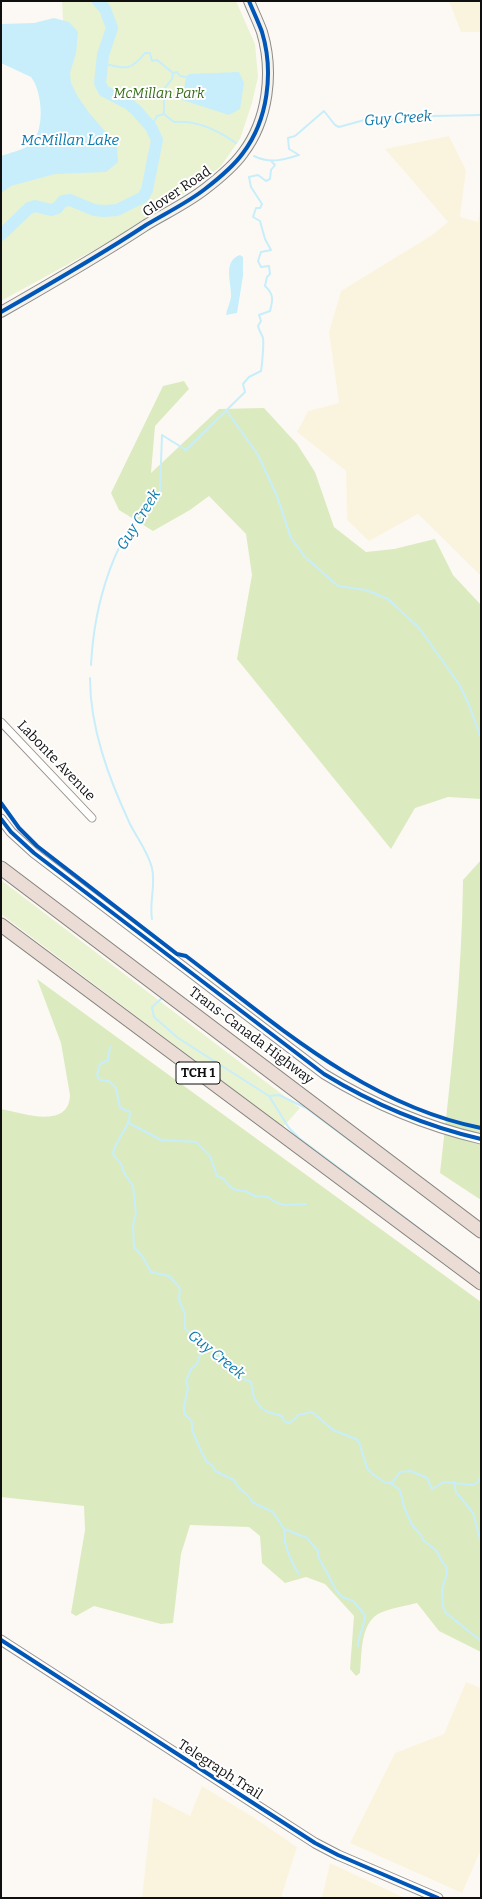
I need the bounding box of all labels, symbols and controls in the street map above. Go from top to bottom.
park label: McMillan Park [113,86,205,102]
water label: Guy Creek [364,108,432,130]
water label: McMillan Lake [21,132,119,150]
street label: Glover Road [140,163,214,221]
water label: Guy Creek [113,486,165,554]
street label: Labonte Avenue [14,717,98,805]
street label: Trans-Canada Highway [185,984,317,1088]
road number: TCH 1 [176,1062,220,1084]
water label: Guy Creek [184,1327,248,1383]
street label: Telegraph Trail [175,1736,265,1804]

